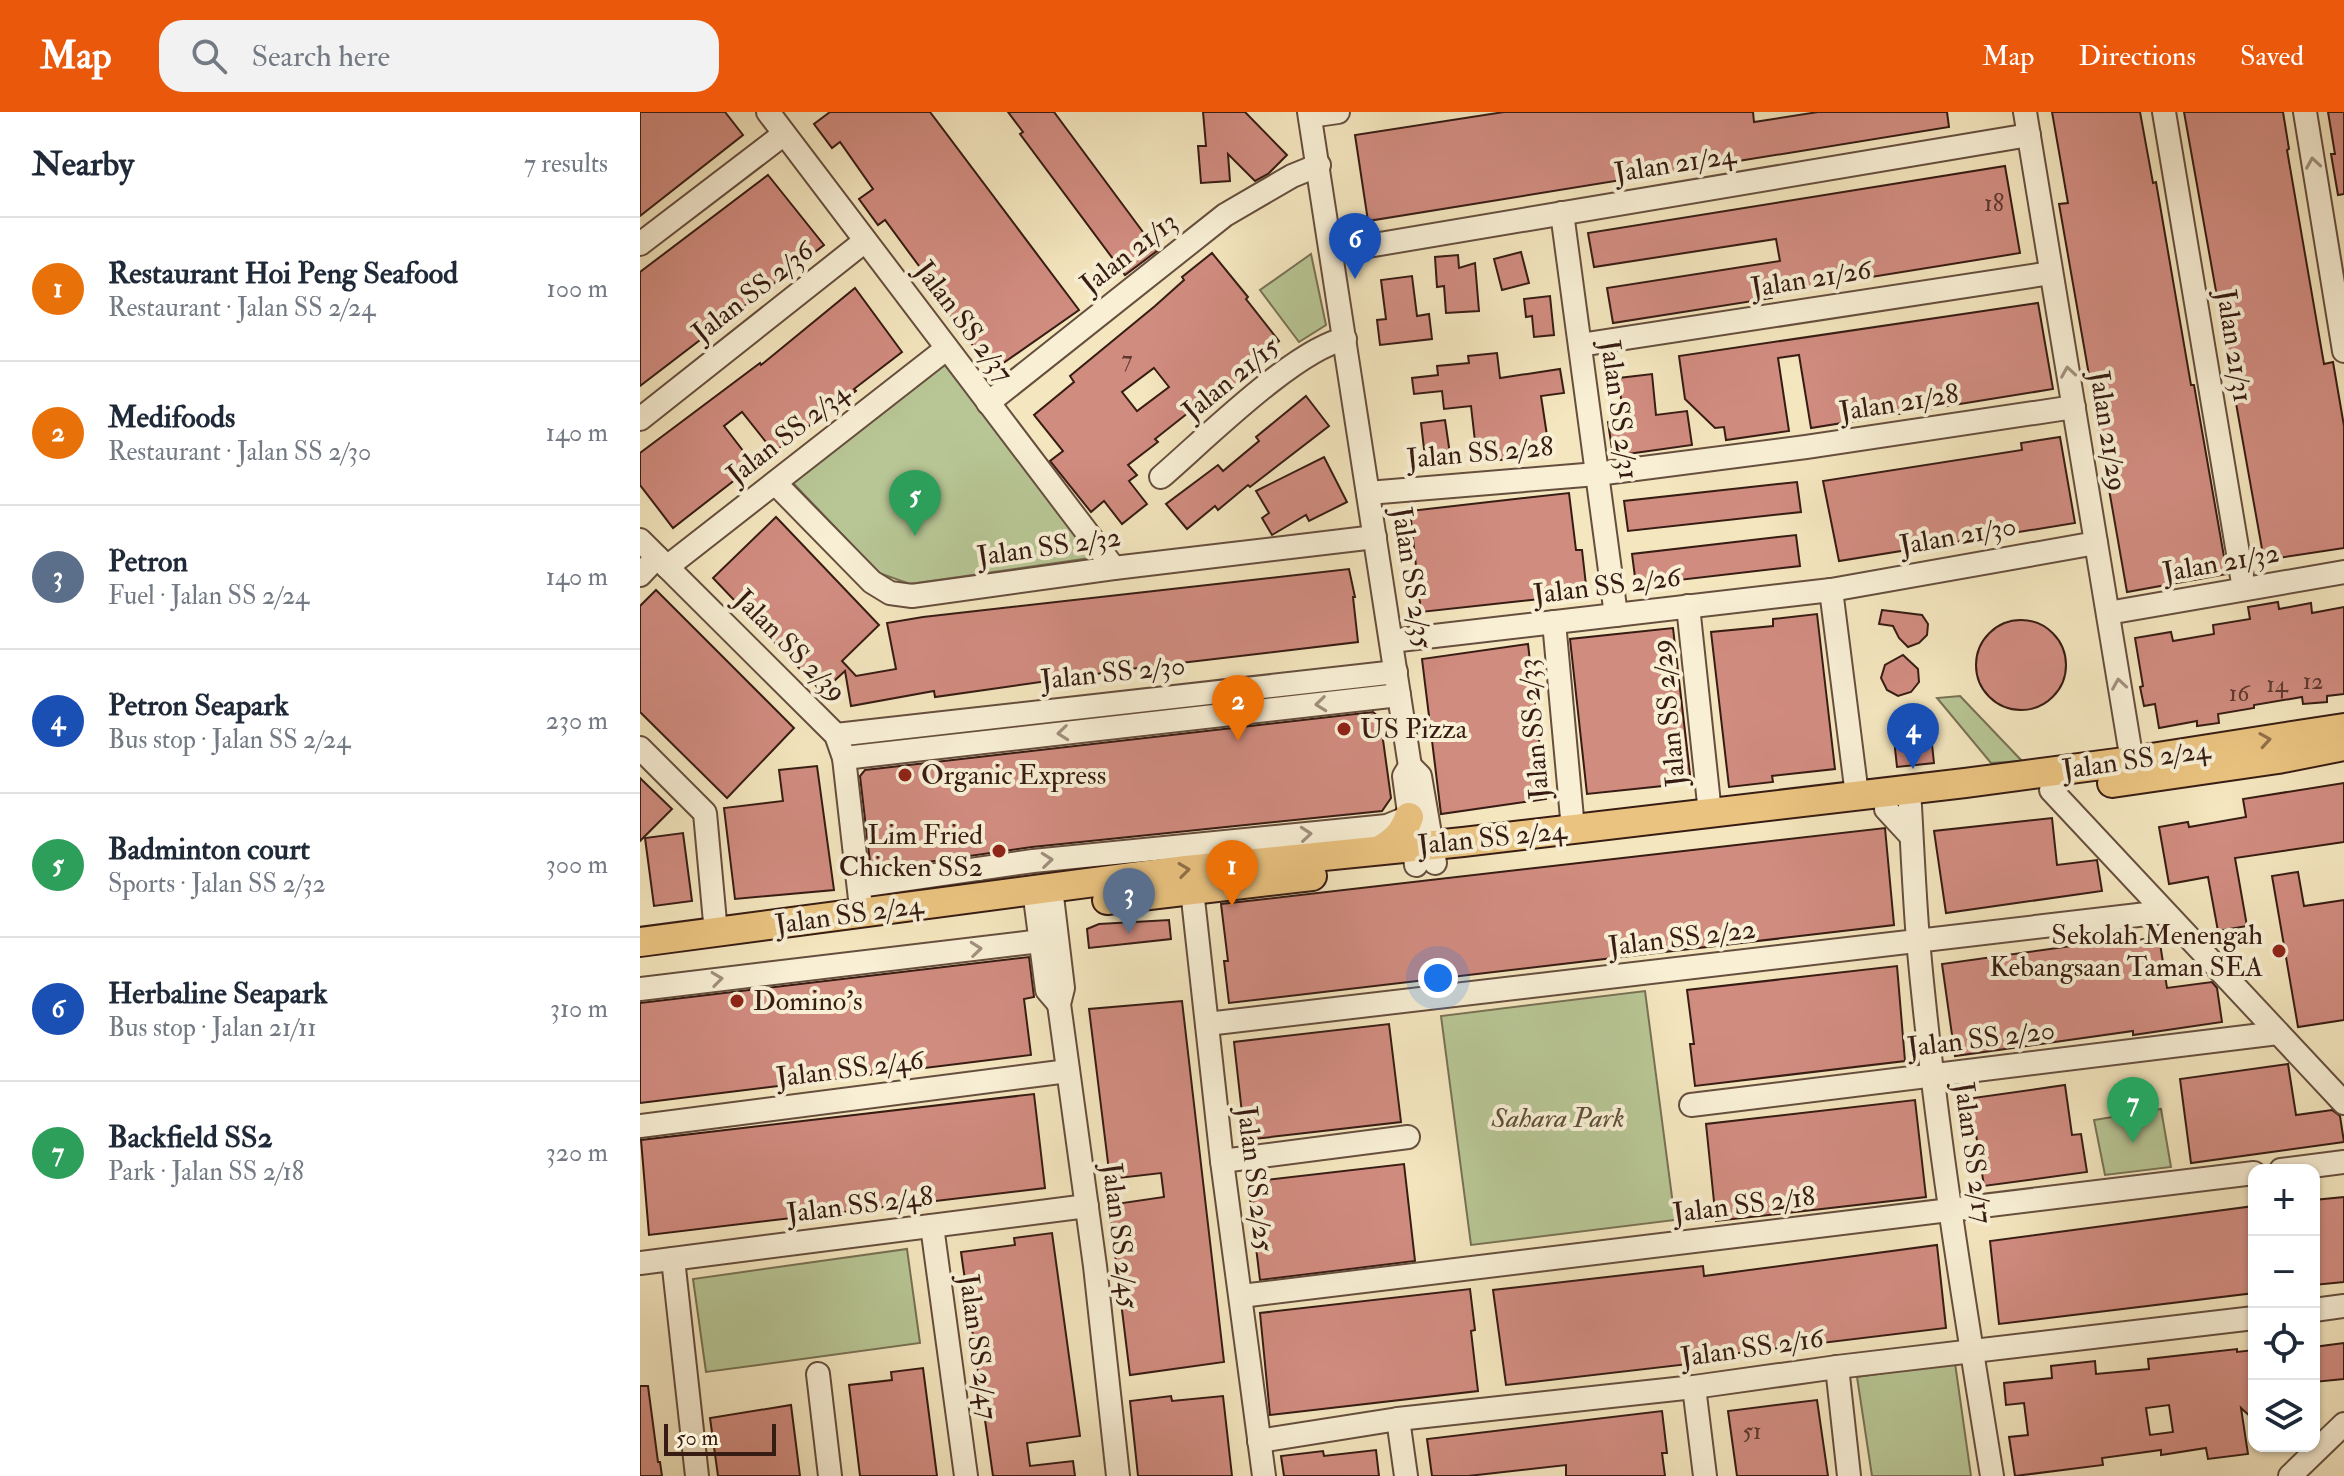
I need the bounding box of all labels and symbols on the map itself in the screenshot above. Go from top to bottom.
street label: Jalan 21/24 [1611,137,1740,191]
one-way arrow [2306,157,2323,170]
house number: 18 [1984,188,2004,219]
street label: Jalan 21/13 [1073,204,1184,302]
pin: 6 [1329,213,1381,279]
street label: Jalan SS 2/36 [684,233,822,351]
street label: Jalan 21/26 [1748,252,1875,306]
street label: Jalan SS 2/37 [906,253,1021,390]
street label: Jalan 21/31 [2208,286,2260,405]
street label: Jalan 21/15 [1175,329,1287,429]
street label: Jalan SS 2/31 [1592,337,1646,482]
house number: 7 [1121,344,1133,375]
one-way arrow [2060,365,2077,379]
street label: Jalan 21/29 [2081,367,2135,494]
street label: Jalan SS 2/34 [719,374,858,493]
street label: Jalan 21/28 [1836,376,1961,430]
street label: Jalan SS 2/28 [1404,429,1555,477]
pin: 5 [889,470,941,536]
street label: Jalan SS 2/35 [1383,504,1441,652]
street label: Jalan 21/30 [1896,509,2019,564]
street label: Jalan SS 2/32 [974,520,1123,575]
street label: Jalan 21/32 [2159,536,2282,591]
street label: Jalan SS 2/26 [1530,559,1684,613]
street label: Jalan SS 2/39 [726,582,854,710]
street label: Jalan SS 2/29 [1644,637,1694,790]
street label: Jalan SS 2/30 [1038,648,1187,698]
street label: Jalan SS 2/33 [1510,657,1558,802]
house number: 12 [2303,666,2323,697]
house number: 14 [2266,669,2289,700]
pin: 2 [1212,675,1264,741]
one-way arrow [2112,677,2129,691]
house number: 16 [2229,678,2251,709]
one-way arrow [1315,695,1328,712]
pin: 4 [1887,703,1939,769]
place label: US Pizza [1360,712,1468,747]
marker: US Pizza [1335,720,1353,738]
one-way arrow [1056,724,1069,741]
street label: Jalan SS 2/24 [2059,732,2214,788]
one-way arrow [2258,732,2271,749]
place label: Organic Express [921,758,1106,793]
marker: Organic Express [896,766,914,784]
street label: Jalan SS 2/24 [1415,813,1570,863]
place label: Lim Fried Chicken SS2 [839,818,983,885]
one-way arrow [1300,825,1313,842]
pin: 1 [1206,840,1258,906]
marker: Lim Fried Chicken SS2 [990,842,1008,860]
one-way arrow [1041,851,1054,868]
one-way arrow [1178,862,1191,879]
pin: 3 [1103,868,1155,934]
street label: Jalan SS 2/24 [772,887,927,943]
street label: Jalan SS 2/22 [1605,912,1758,965]
place label: Sekolah Menengah Kebangsaan Taman SEA [1989,918,2263,985]
one-way arrow [970,941,983,958]
marker: Sekolah Menengah Kebangsaan Taman SEA [2270,942,2288,960]
your location [1418,958,1458,998]
one-way arrow [711,970,724,987]
place label: Domino's [753,984,863,1019]
marker: Domino's [728,992,746,1010]
street label: Jalan SS 2/20 [1904,1013,2057,1066]
street label: Jalan SS 2/46 [773,1042,928,1096]
pin: 7 [2107,1077,2159,1143]
street label: Jalan SS 2/17 [1946,1079,2000,1226]
park label: Sahara Park [1490,1101,1625,1136]
street label: Jalan SS 2/25 [1229,1103,1281,1254]
street label: Jalan SS 2/45 [1094,1160,1146,1312]
street label: Jalan SS 2/48 [784,1179,935,1231]
street label: Jalan SS 2/18 [1670,1179,1817,1231]
street label: Jalan SS 2/47 [950,1271,1006,1422]
street label: Jalan SS 2/16 [1677,1320,1827,1375]
house number: 51 [1742,1416,1762,1447]
scale bar [664,1420,776,1456]

